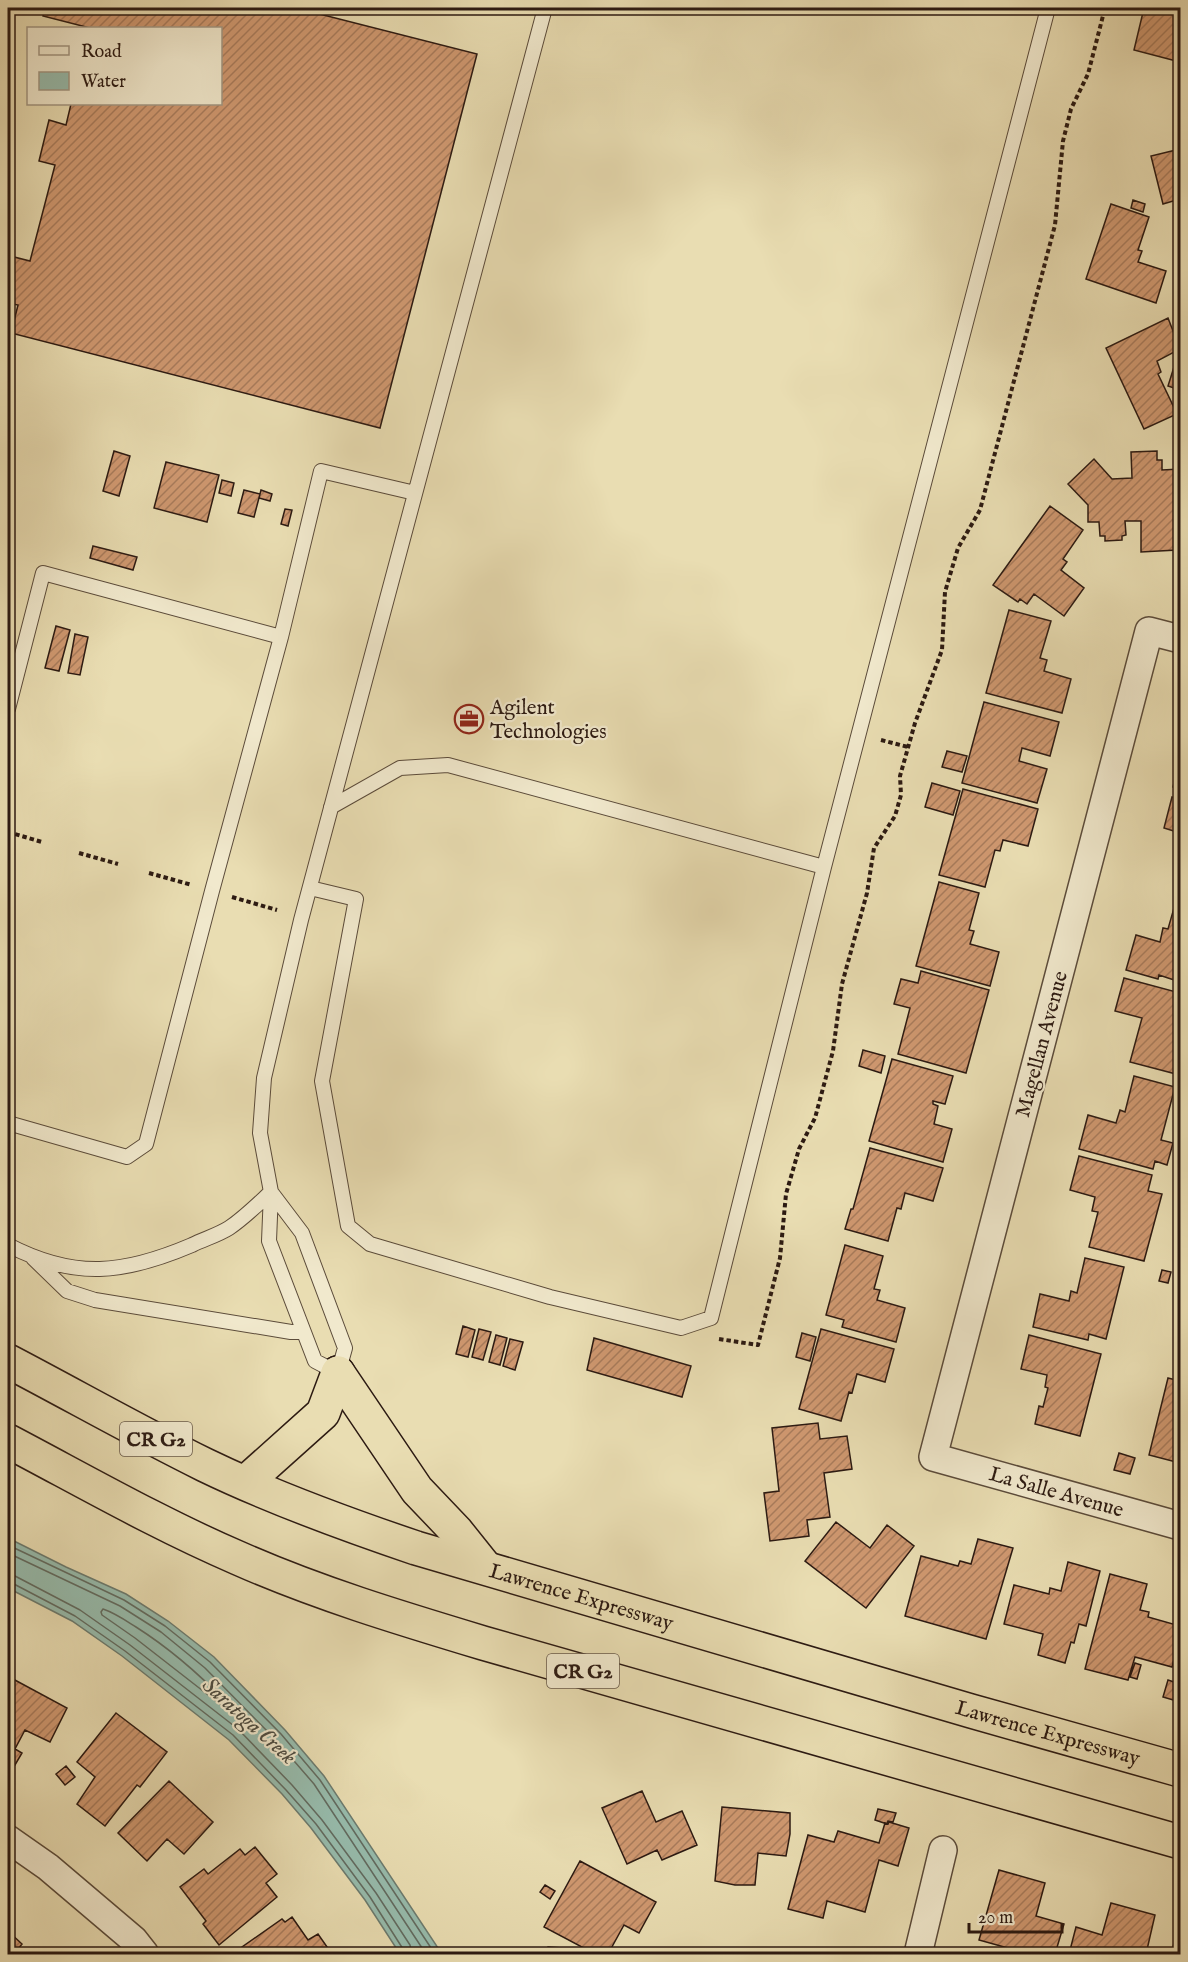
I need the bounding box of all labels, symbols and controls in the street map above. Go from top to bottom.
legend [27,27,222,105]
text: Road [81,41,122,64]
text: Water [81,71,126,94]
place label: Agilent Technologies [489,695,607,746]
office icon: Agilent Technologies [453,703,485,735]
street label: Magellan Avenue [1010,968,1075,1121]
road number: CR G2 [120,1422,192,1456]
street label: La Salle Avenue [986,1461,1127,1525]
street label: Lawrence Expressway [486,1558,677,1638]
road number: CR G2 [547,1654,619,1688]
water label: Saratoga Creek [196,1672,302,1771]
street label: Lawrence Expressway [952,1695,1144,1773]
scale bar [969,1896,1062,1934]
text: 20 m [978,1907,1013,1930]

